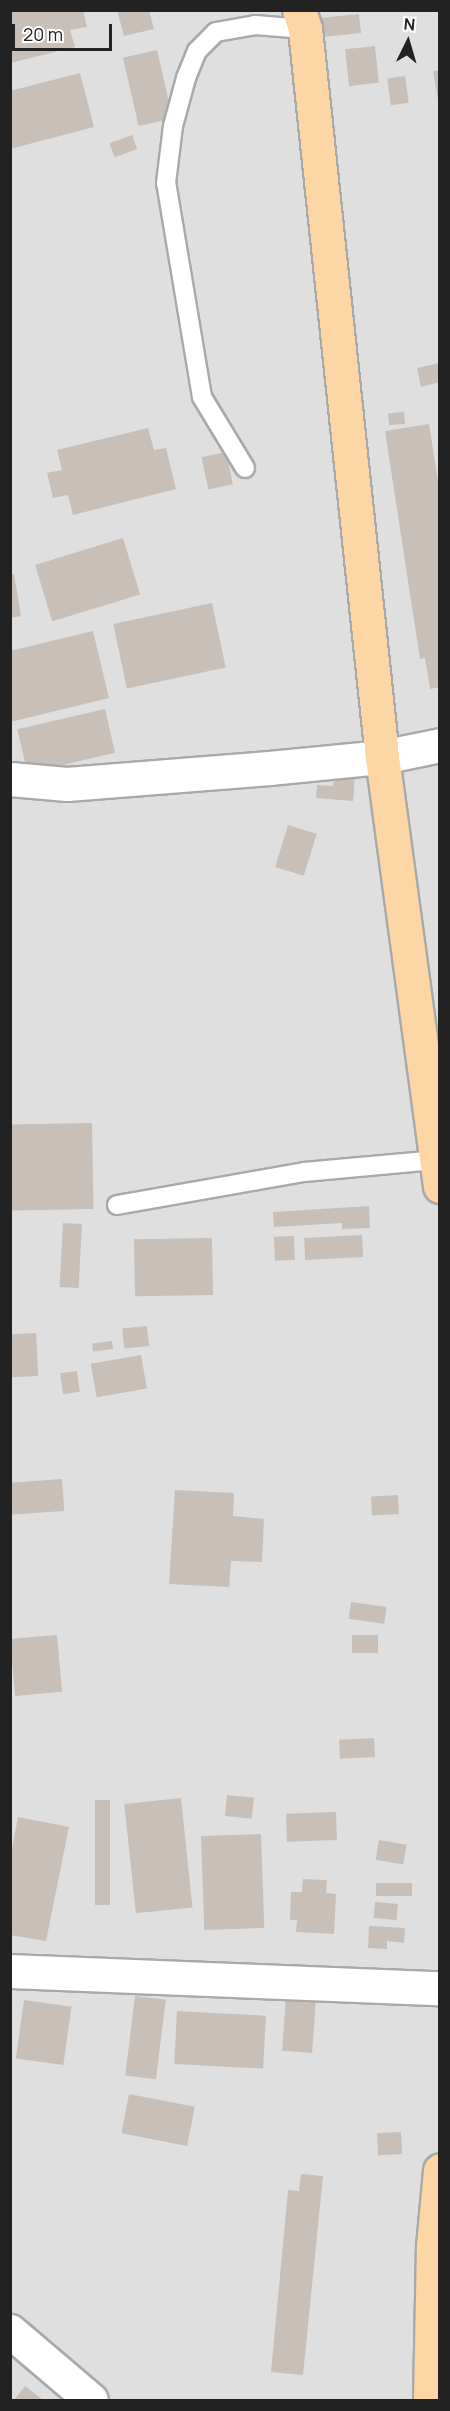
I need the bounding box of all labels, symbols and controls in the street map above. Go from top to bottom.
scale bar [15,12,116,50]
north arrow [378,12,438,72]
text: N [403,13,416,36]
text: 20 m [23,22,63,46]

